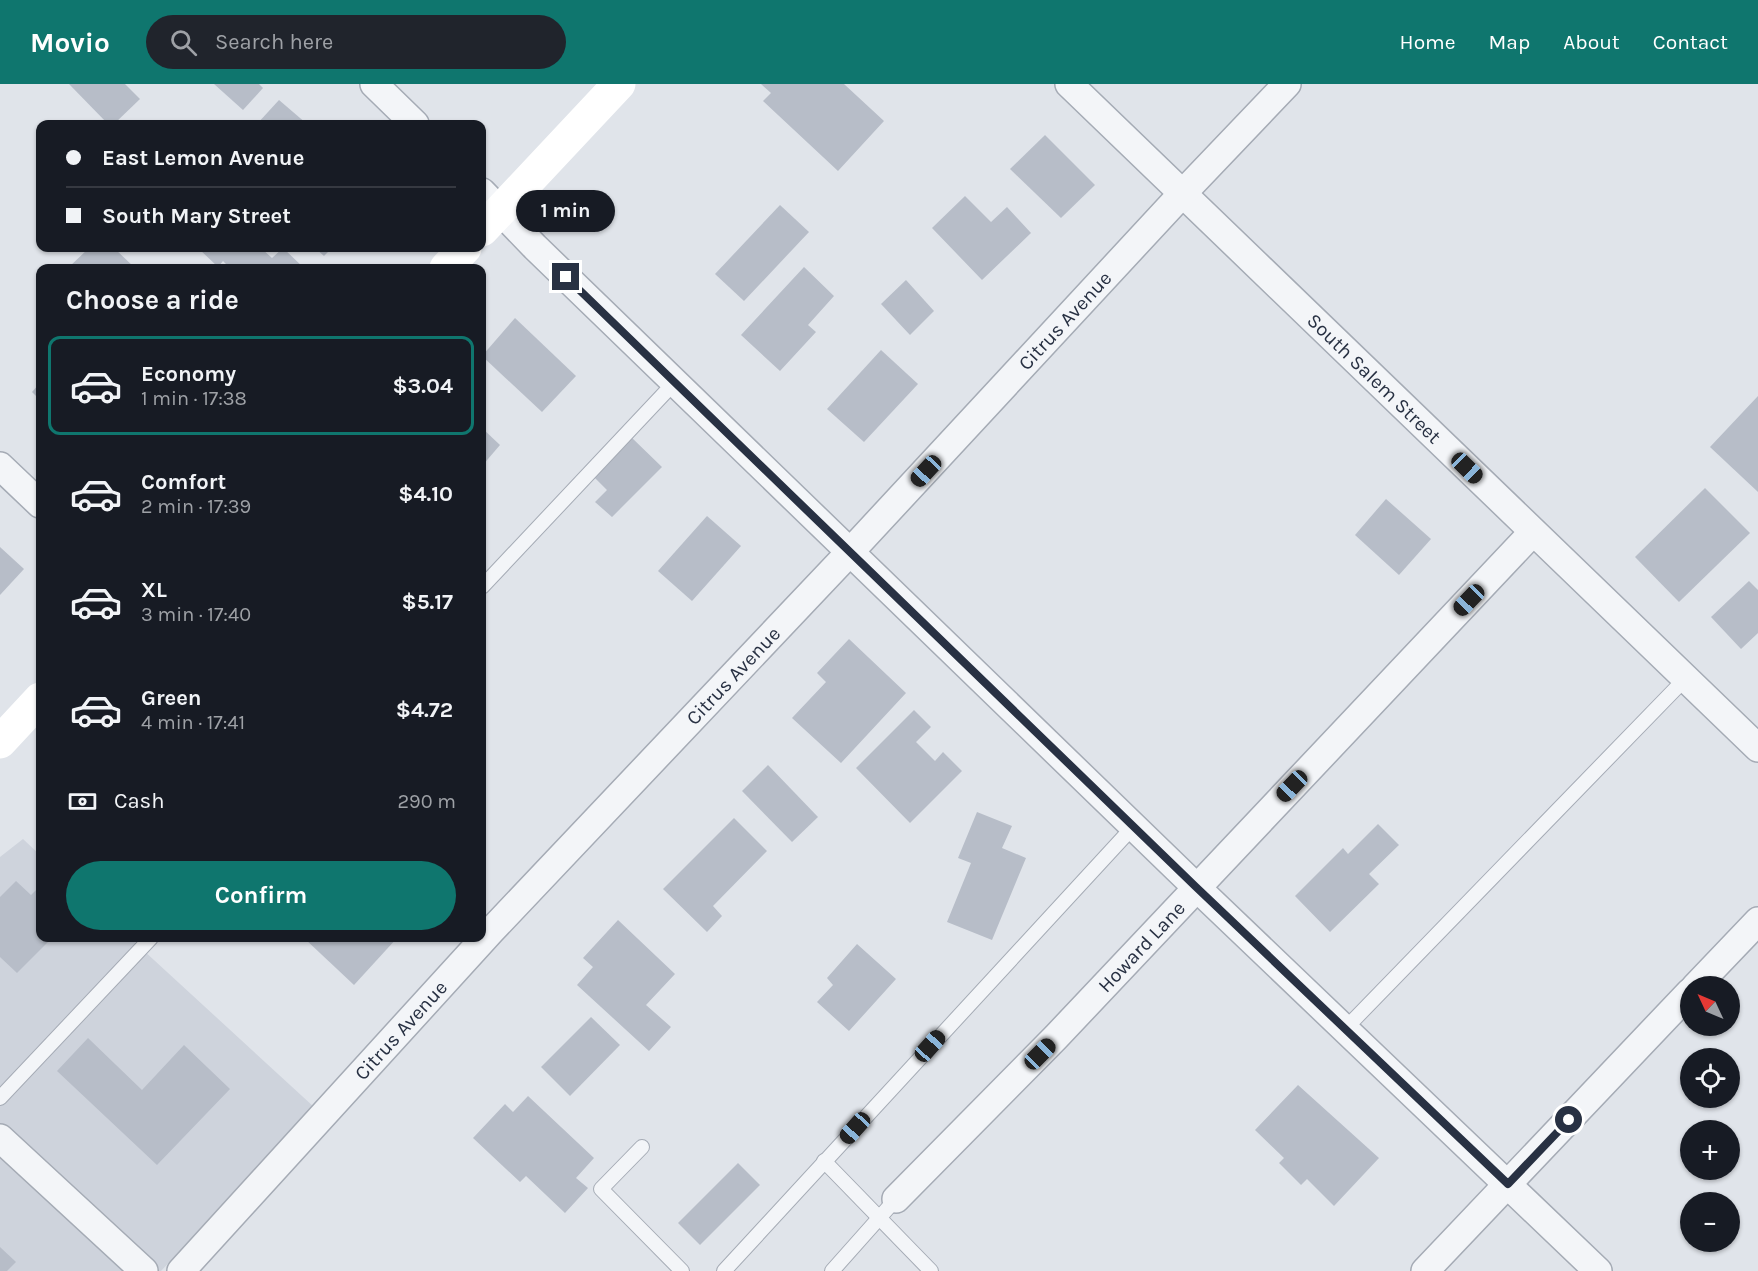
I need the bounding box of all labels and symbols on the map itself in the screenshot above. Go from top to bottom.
callout: 1 min [516,190,616,232]
route end [552,263,579,290]
street label: Citrus Avenue [1013,266,1116,375]
street label: South Salem Street [1303,309,1446,448]
car [1448,449,1486,487]
car [907,452,945,490]
car [1450,581,1488,619]
street label: Citrus Avenue [681,622,785,729]
car [1273,767,1311,805]
street label: Howard Lane [1093,896,1190,997]
street label: Citrus Avenue [350,976,452,1085]
north arrow [1680,976,1740,1036]
car [911,1027,949,1065]
car [1021,1035,1059,1073]
route start [1555,1106,1582,1133]
car [836,1109,874,1147]

